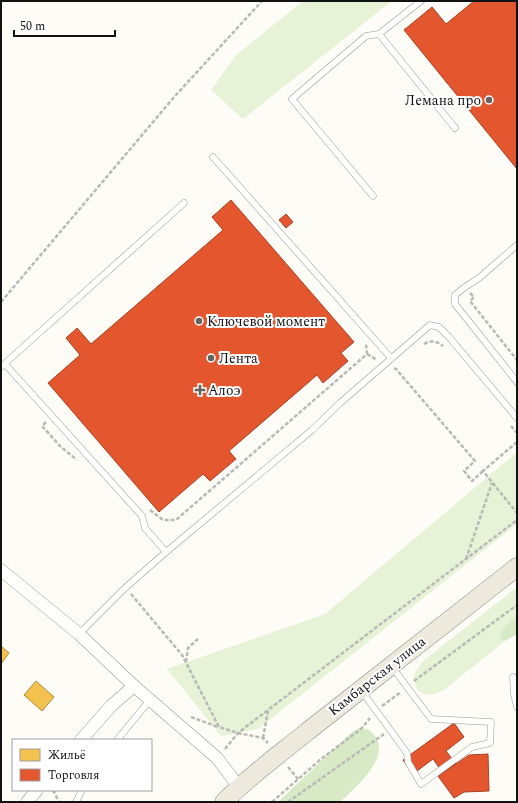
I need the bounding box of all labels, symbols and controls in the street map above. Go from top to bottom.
scale bar [14,12,115,38]
text: 50 m [20,17,45,36]
place label: Лемана про [405,90,481,111]
marker: Лемана про [484,95,494,105]
place label: Ключевой момент [207,311,325,332]
marker: Ключевой момент [194,316,204,326]
place label: Лента [219,348,258,369]
marker: Лента [206,353,216,363]
place label: Алоэ [208,380,241,401]
marker: Алоэ [195,385,205,395]
street label: Камбарская улица [324,631,430,721]
legend [12,739,152,791]
text: Жильё [48,746,86,765]
text: Торговля [48,766,99,785]

